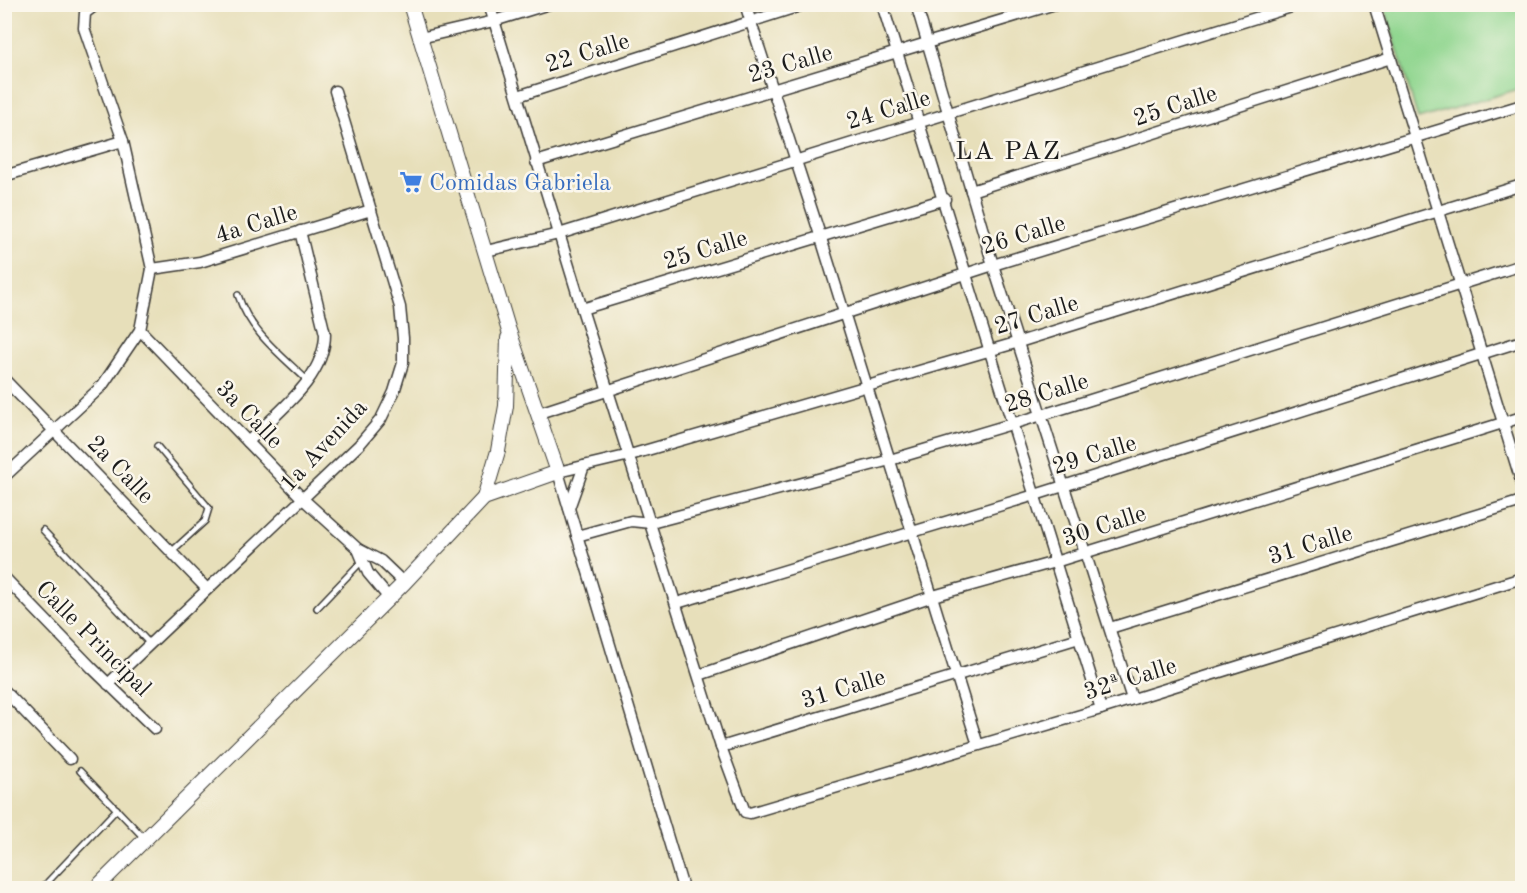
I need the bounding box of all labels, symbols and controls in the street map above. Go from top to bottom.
street label: 22 Calle [543,30,632,78]
street label: 23 Calle [746,41,835,88]
street label: 25 Calle [1131,82,1220,132]
street label: 24 Calle [844,87,933,135]
district label: LA PAZ [955,139,1061,165]
supermarket icon: Comidas Gabriela [398,169,424,195]
place label: Comidas Gabriela [429,172,611,196]
street label: 4a Calle [213,201,300,249]
street label: 26 Calle [979,212,1068,260]
street label: 25 Calle [661,227,750,275]
street label: 27 Calle [992,292,1081,340]
street label: 28 Calle [1002,370,1091,418]
street label: 3a Calle [211,377,287,454]
street label: 1a Avenida [276,396,373,497]
street label: 2a Calle [82,432,158,509]
street label: 29 Calle [1050,432,1139,480]
street label: 30 Calle [1060,502,1149,552]
street label: 31 Calle [1266,522,1355,570]
street label: Calle Principal [30,577,155,702]
street label: 32ª Calle [1081,654,1180,705]
street label: 31 Calle [799,666,888,714]

